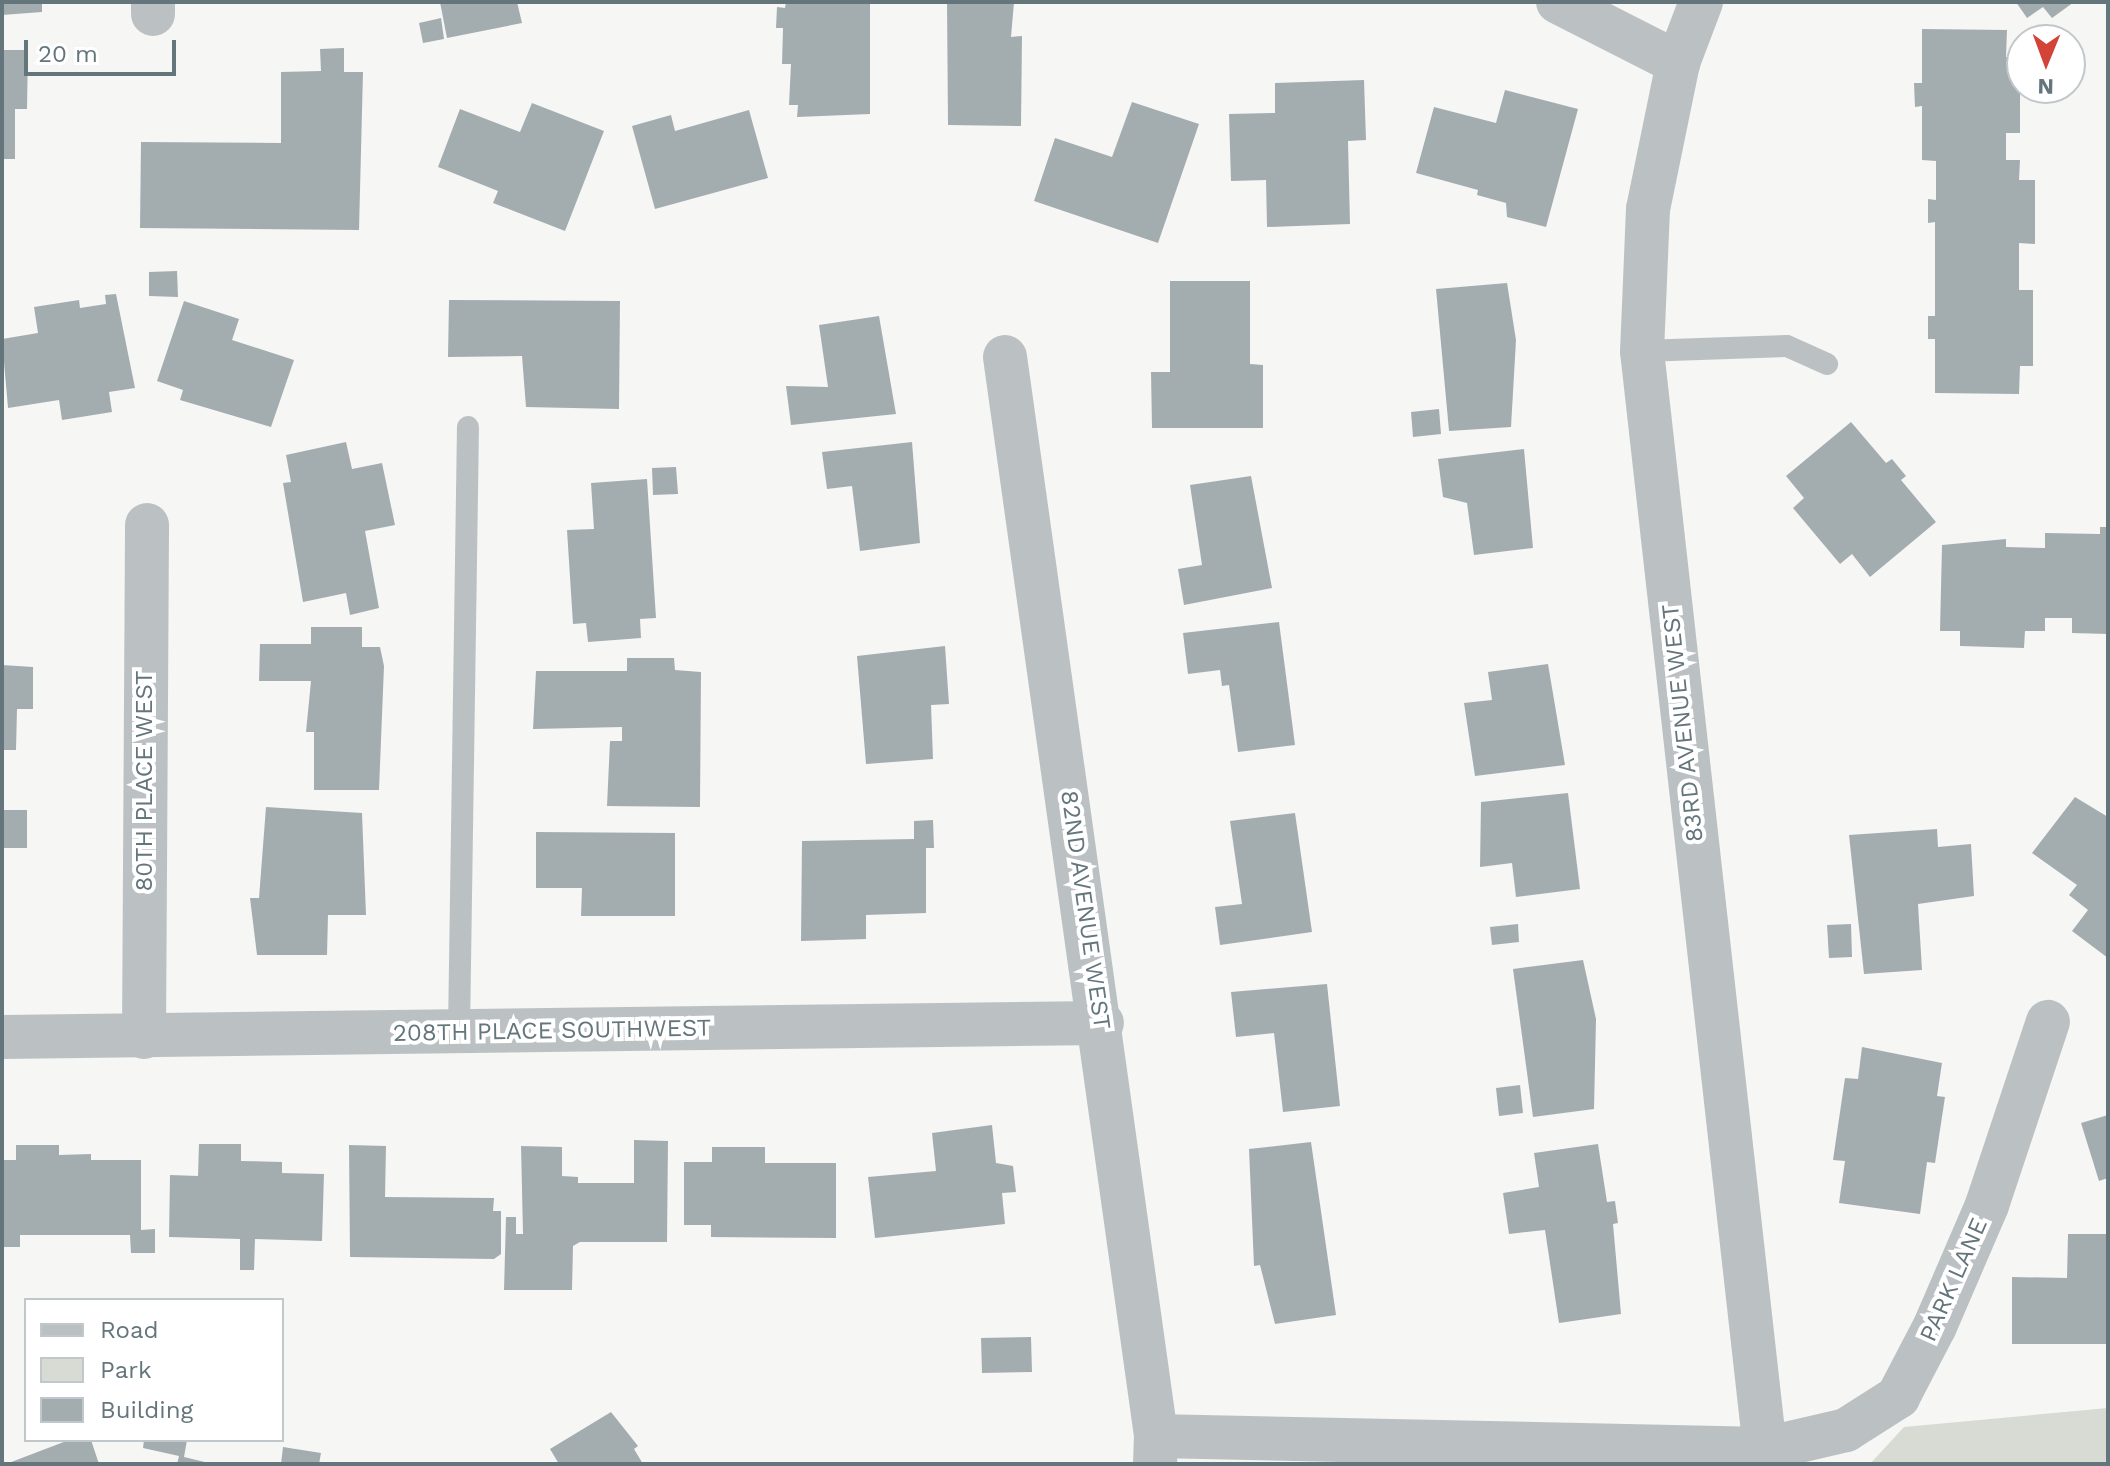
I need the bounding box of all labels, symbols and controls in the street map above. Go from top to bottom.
scale bar [28,24,180,74]
north arrow [2006,24,2086,104]
text: 20 m [38,40,98,68]
text: N [2037,74,2054,99]
street label: 83RD AVENUE WEST [1656,602,1710,844]
street label: 80TH PLACE WEST [131,670,159,892]
street label: 82ND AVENUE WEST [1054,788,1116,1032]
street label: 208TH PLACE SOUTHWEST [393,1014,711,1048]
street label: PARK LANE [1914,1214,1994,1346]
legend [24,1298,284,1442]
text: Road [100,1316,159,1344]
text: Park [100,1356,152,1384]
text: Building [100,1396,193,1424]

